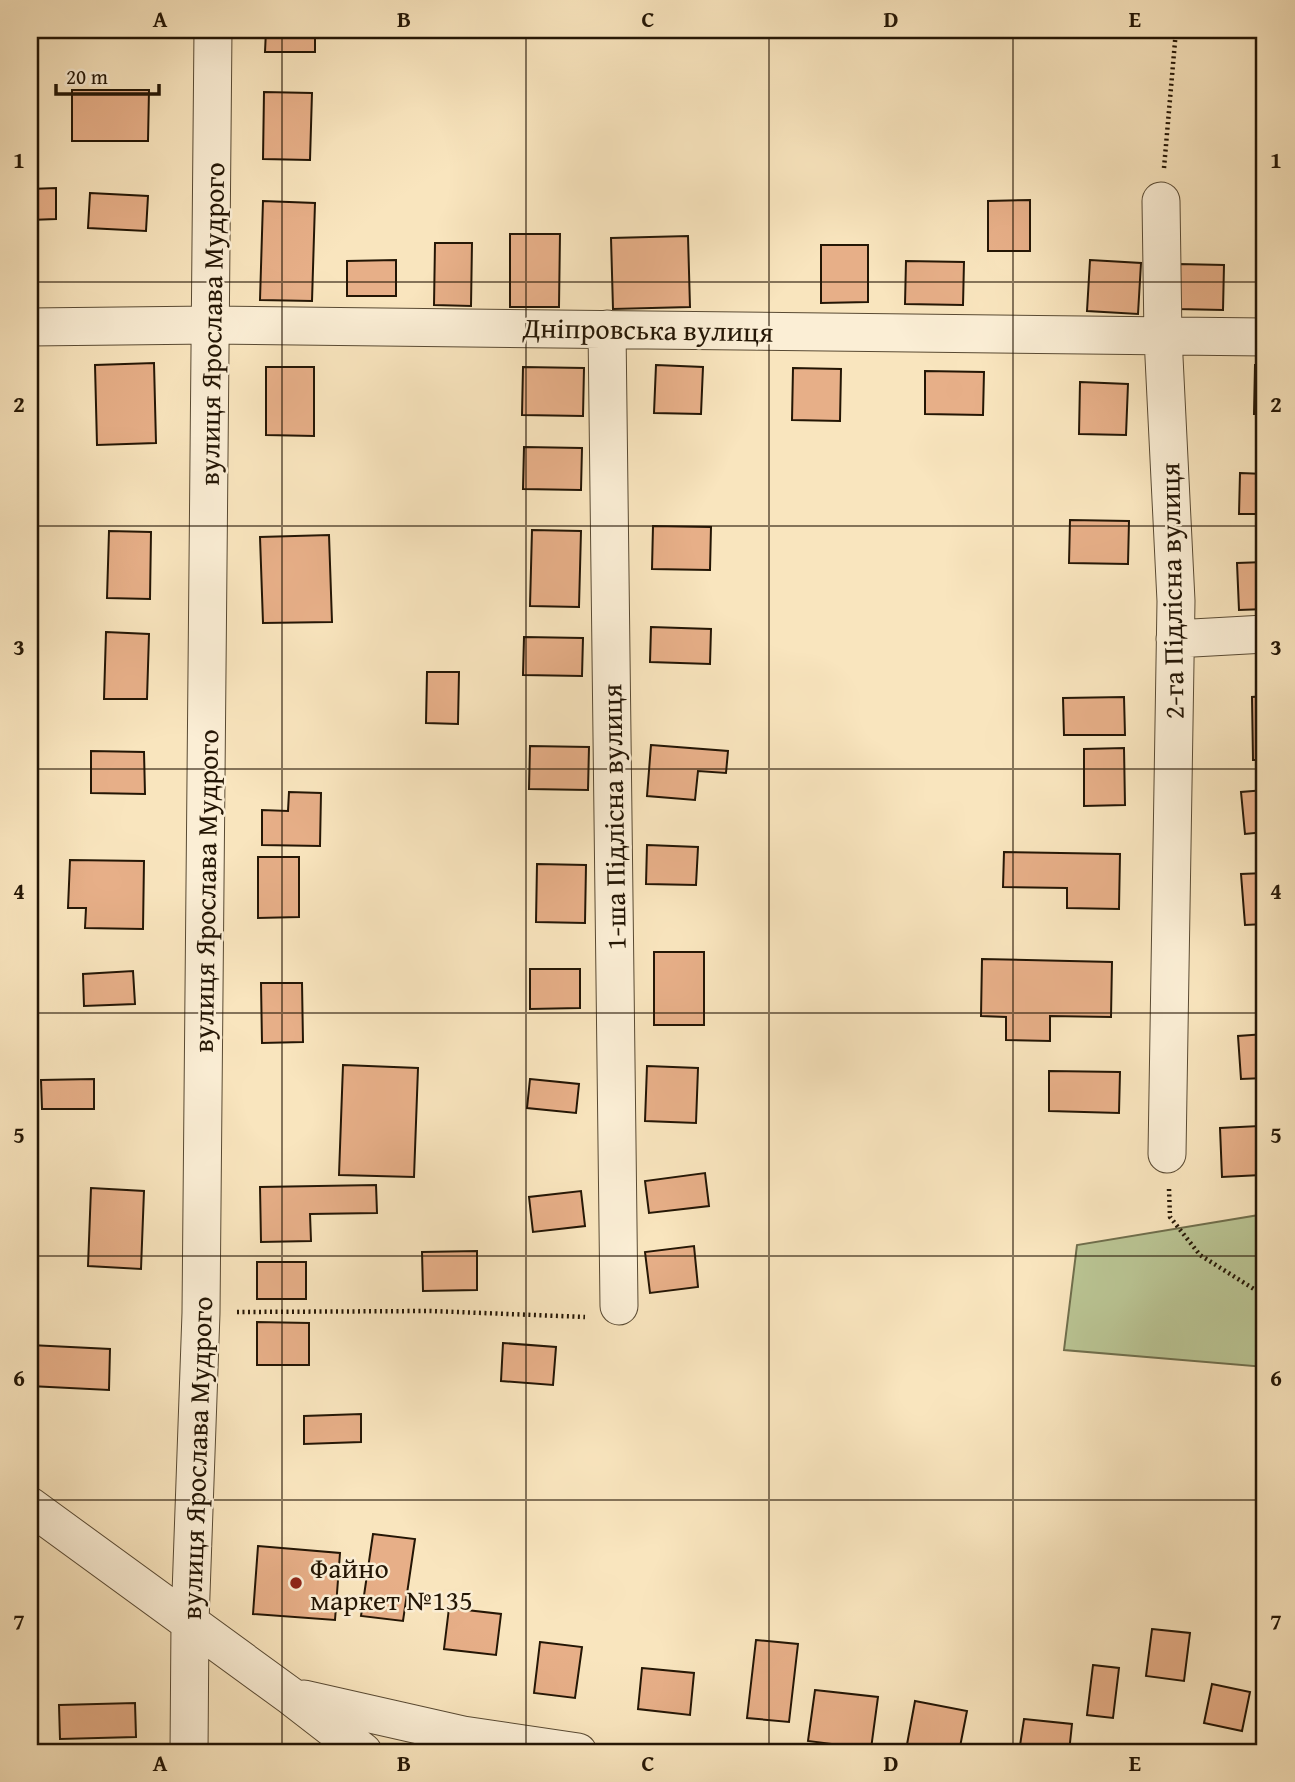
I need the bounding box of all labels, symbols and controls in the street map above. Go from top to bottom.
text: A [153,2,168,35]
text: B [397,2,411,35]
text: C [641,2,655,35]
text: D [884,2,899,35]
text: E [1129,2,1141,35]
scale bar [56,52,159,96]
text: 20 m [66,61,108,92]
text: 1 [13,143,25,176]
text: 1 [1270,143,1282,176]
street label: вулиця Ярослава Мудрого [188,162,234,486]
street label: Дніпровська вулиця [521,306,774,352]
text: 2 [13,387,25,420]
text: 2 [1270,387,1282,420]
street label: 2-га Підлісна вулиця [1148,462,1194,720]
text: 3 [13,630,25,663]
text: 3 [1270,630,1282,663]
street label: 1-ша Підлісна вулиця [590,683,636,951]
street label: вулиця Ярослава Мудрого [182,729,228,1053]
text: 4 [13,874,25,907]
text: 4 [1270,874,1282,907]
text: 5 [13,1118,25,1151]
text: 5 [1270,1118,1282,1151]
street label: вулиця Ярослава Мудрого [170,1296,222,1620]
text: 6 [13,1361,25,1394]
text: 6 [1270,1361,1282,1394]
place label: Файно маркет №135 [310,1547,473,1620]
marker: Файно маркет №135 [288,1575,304,1591]
text: 7 [13,1605,25,1638]
text: 7 [1270,1605,1282,1638]
text: A [153,1746,168,1779]
text: B [397,1746,411,1779]
text: C [641,1746,655,1779]
text: D [884,1746,899,1779]
text: E [1129,1746,1141,1779]

